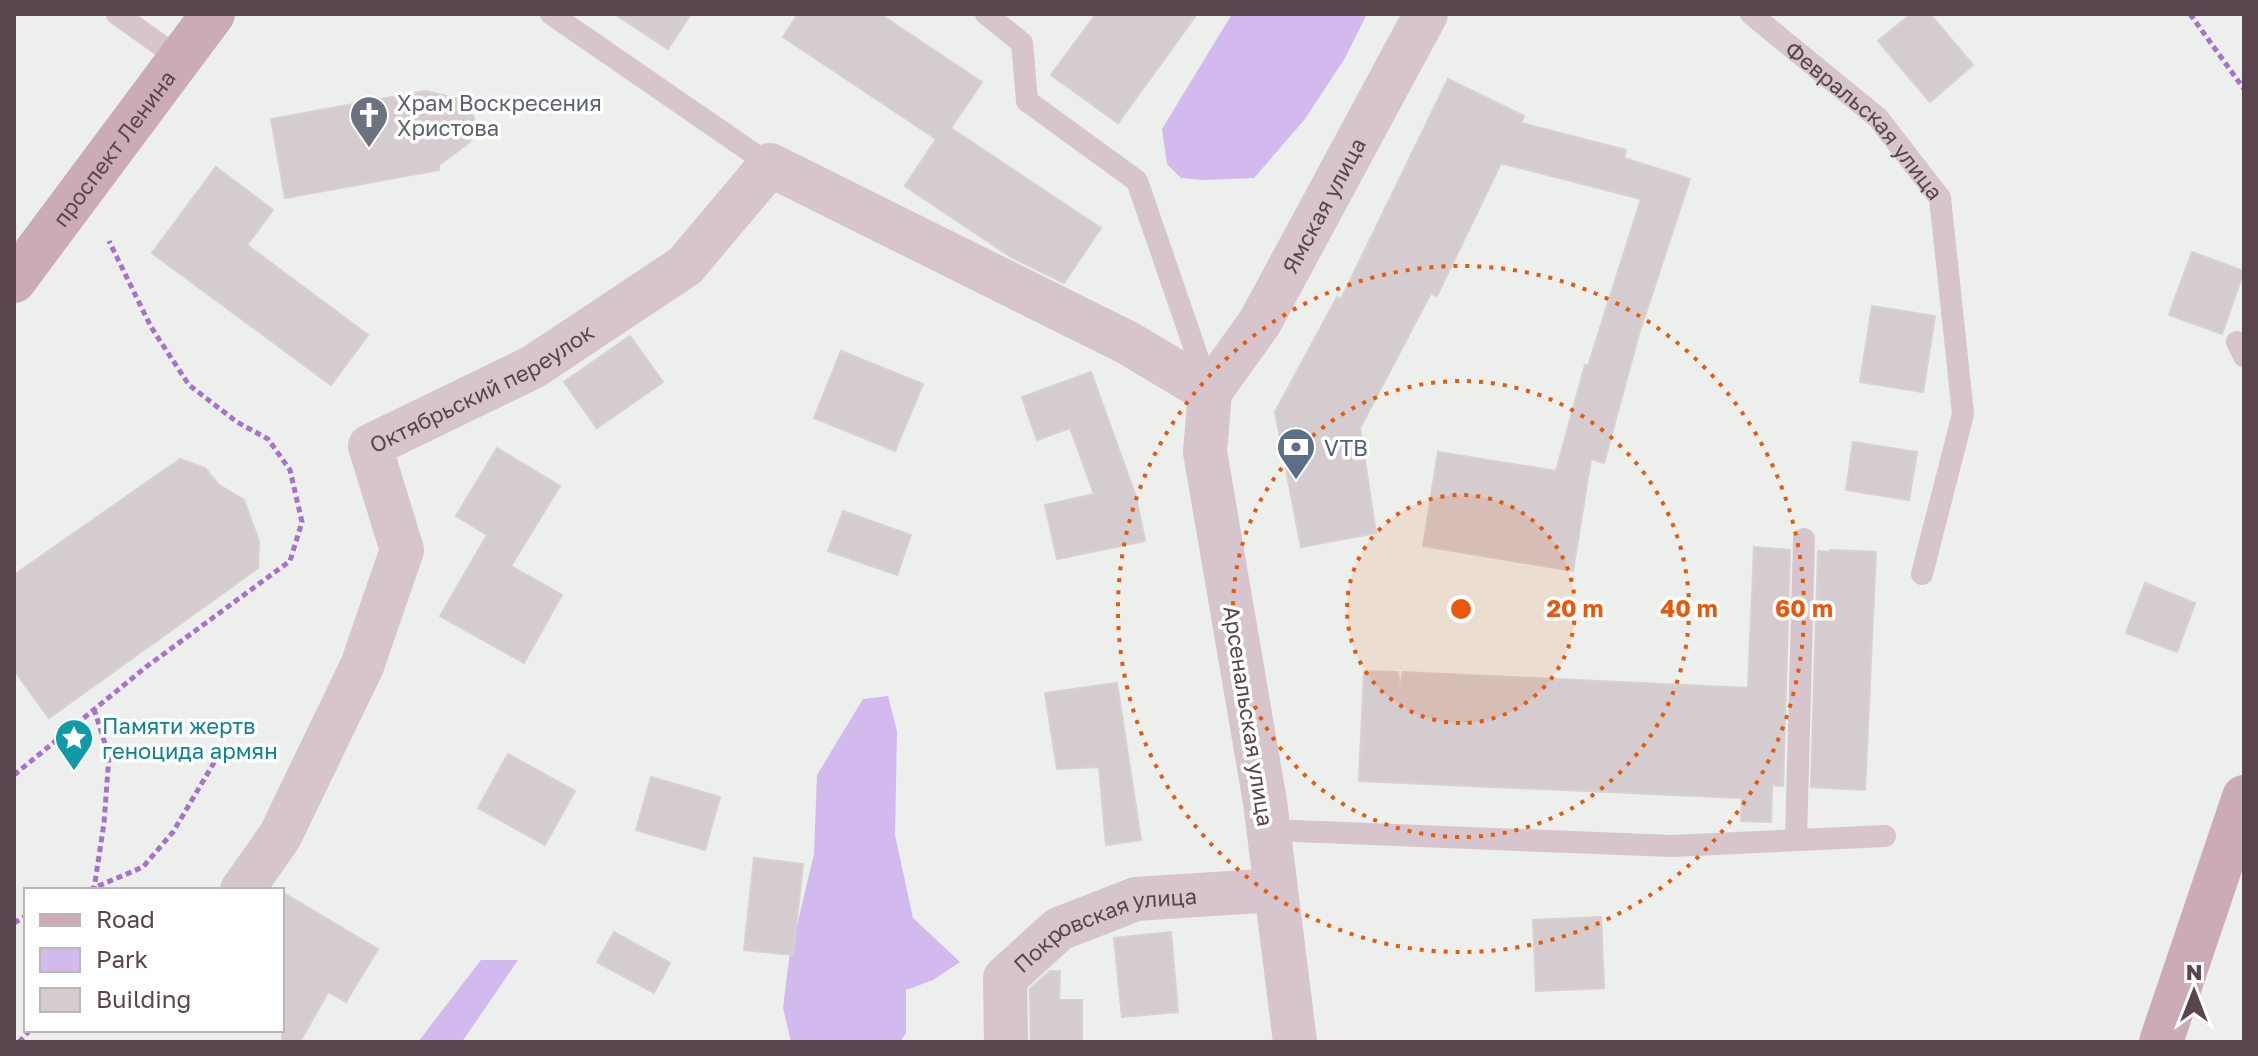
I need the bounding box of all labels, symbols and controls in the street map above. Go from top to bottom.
street label: Февральская улица [1780,35,1949,204]
street label: проспект Ленина [46,64,180,231]
place label: Храм Воскресения Христова [397,89,602,141]
church icon: Храм Воскресения Христова [348,94,390,149]
street label: Ямская улица [1275,133,1371,278]
street label: Октябрьский переулок [365,317,599,458]
bank icon: VTB [1275,426,1317,481]
place label: VTB [1324,434,1368,461]
text: 20 m [1546,593,1604,622]
text: 40 m [1660,593,1718,622]
text: 60 m [1775,593,1833,622]
centre of rings [1447,595,1475,623]
street label: Арсенальская улица [1218,604,1280,828]
place label: Памяти жертв геноцида армян [102,712,278,764]
place icon: Памяти жертв геноцида армян [53,717,95,772]
street label: Покровская улица [1007,882,1198,978]
legend [24,888,284,1032]
text: Road [96,904,155,933]
text: Park [96,944,148,973]
north arrow [2154,952,2234,1032]
text: N [2186,958,2202,985]
text: Building [96,984,191,1013]

